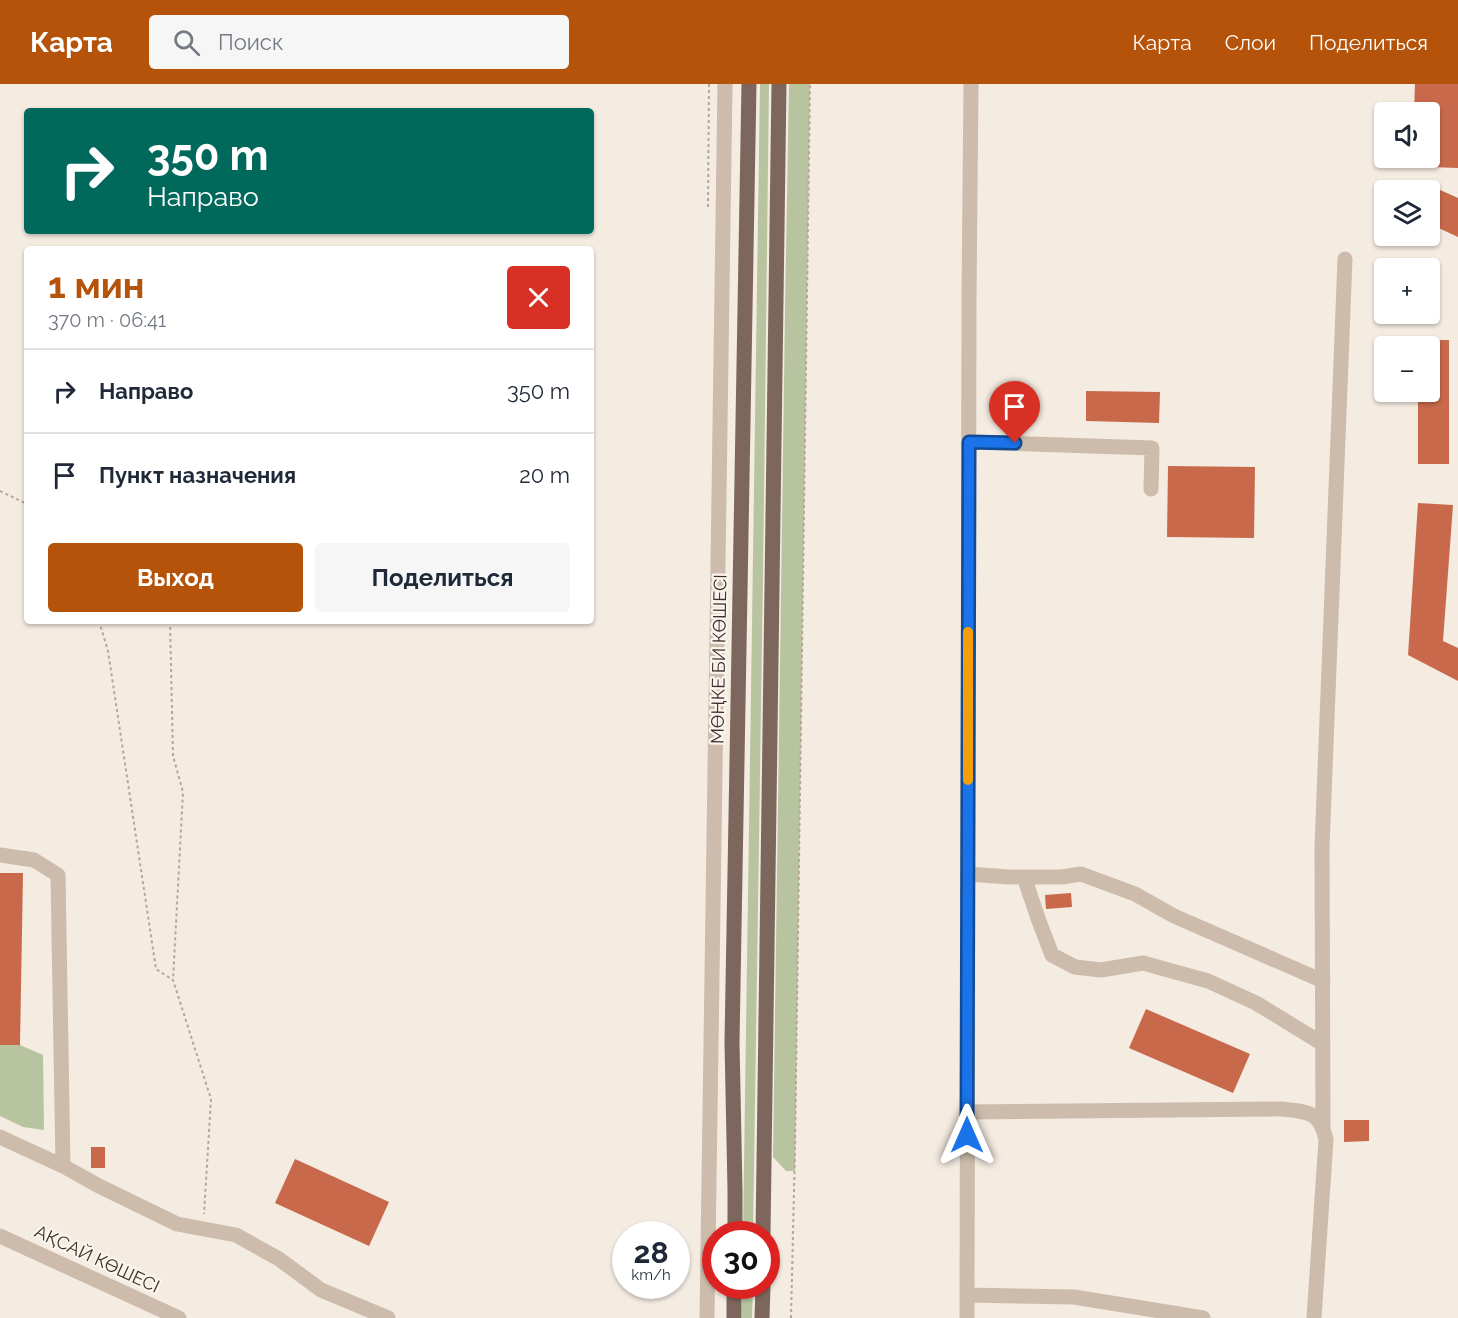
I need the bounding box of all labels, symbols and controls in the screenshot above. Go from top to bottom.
search box [149,15,569,69]
text: Карта [30,26,113,59]
icon: search [170,26,203,59]
text: Поиск [218,29,283,55]
text: Карта [1133,30,1192,55]
text: Слои [1225,30,1276,55]
text: Поделиться [1309,30,1428,55]
map controls [1374,102,1440,402]
button: sound [1374,102,1440,168]
text: 350 m [147,131,269,180]
icon: right [48,132,126,210]
button: layers [1374,180,1440,246]
text: Направо [147,181,259,212]
button: + [1374,258,1440,324]
text: 1 мин [48,264,144,306]
button: close [507,266,570,329]
text: 370 m · 06:41 [48,308,166,332]
button: − [1374,336,1440,402]
icon: right [48,375,81,408]
text: Направо [99,378,193,404]
text: 350 m [507,378,570,404]
pin [989,381,1040,443]
icon: arrive [998,390,1031,423]
icon: arrive [48,459,81,492]
text: Пункт назначения [99,462,296,488]
text: 20 m [519,462,570,488]
button: Выход [48,543,303,612]
button: Поделиться [315,543,570,612]
street label: МӨҢКЕ БИ КӨШЕСІ [707,574,730,744]
position arrow [935,1103,999,1167]
street label: АҚСАЙ КӨШЕСІ [31,1220,163,1297]
speed limit sign: 30 [702,1221,780,1299]
text: 28 [633,1235,669,1270]
text: km/h [631,1266,671,1284]

